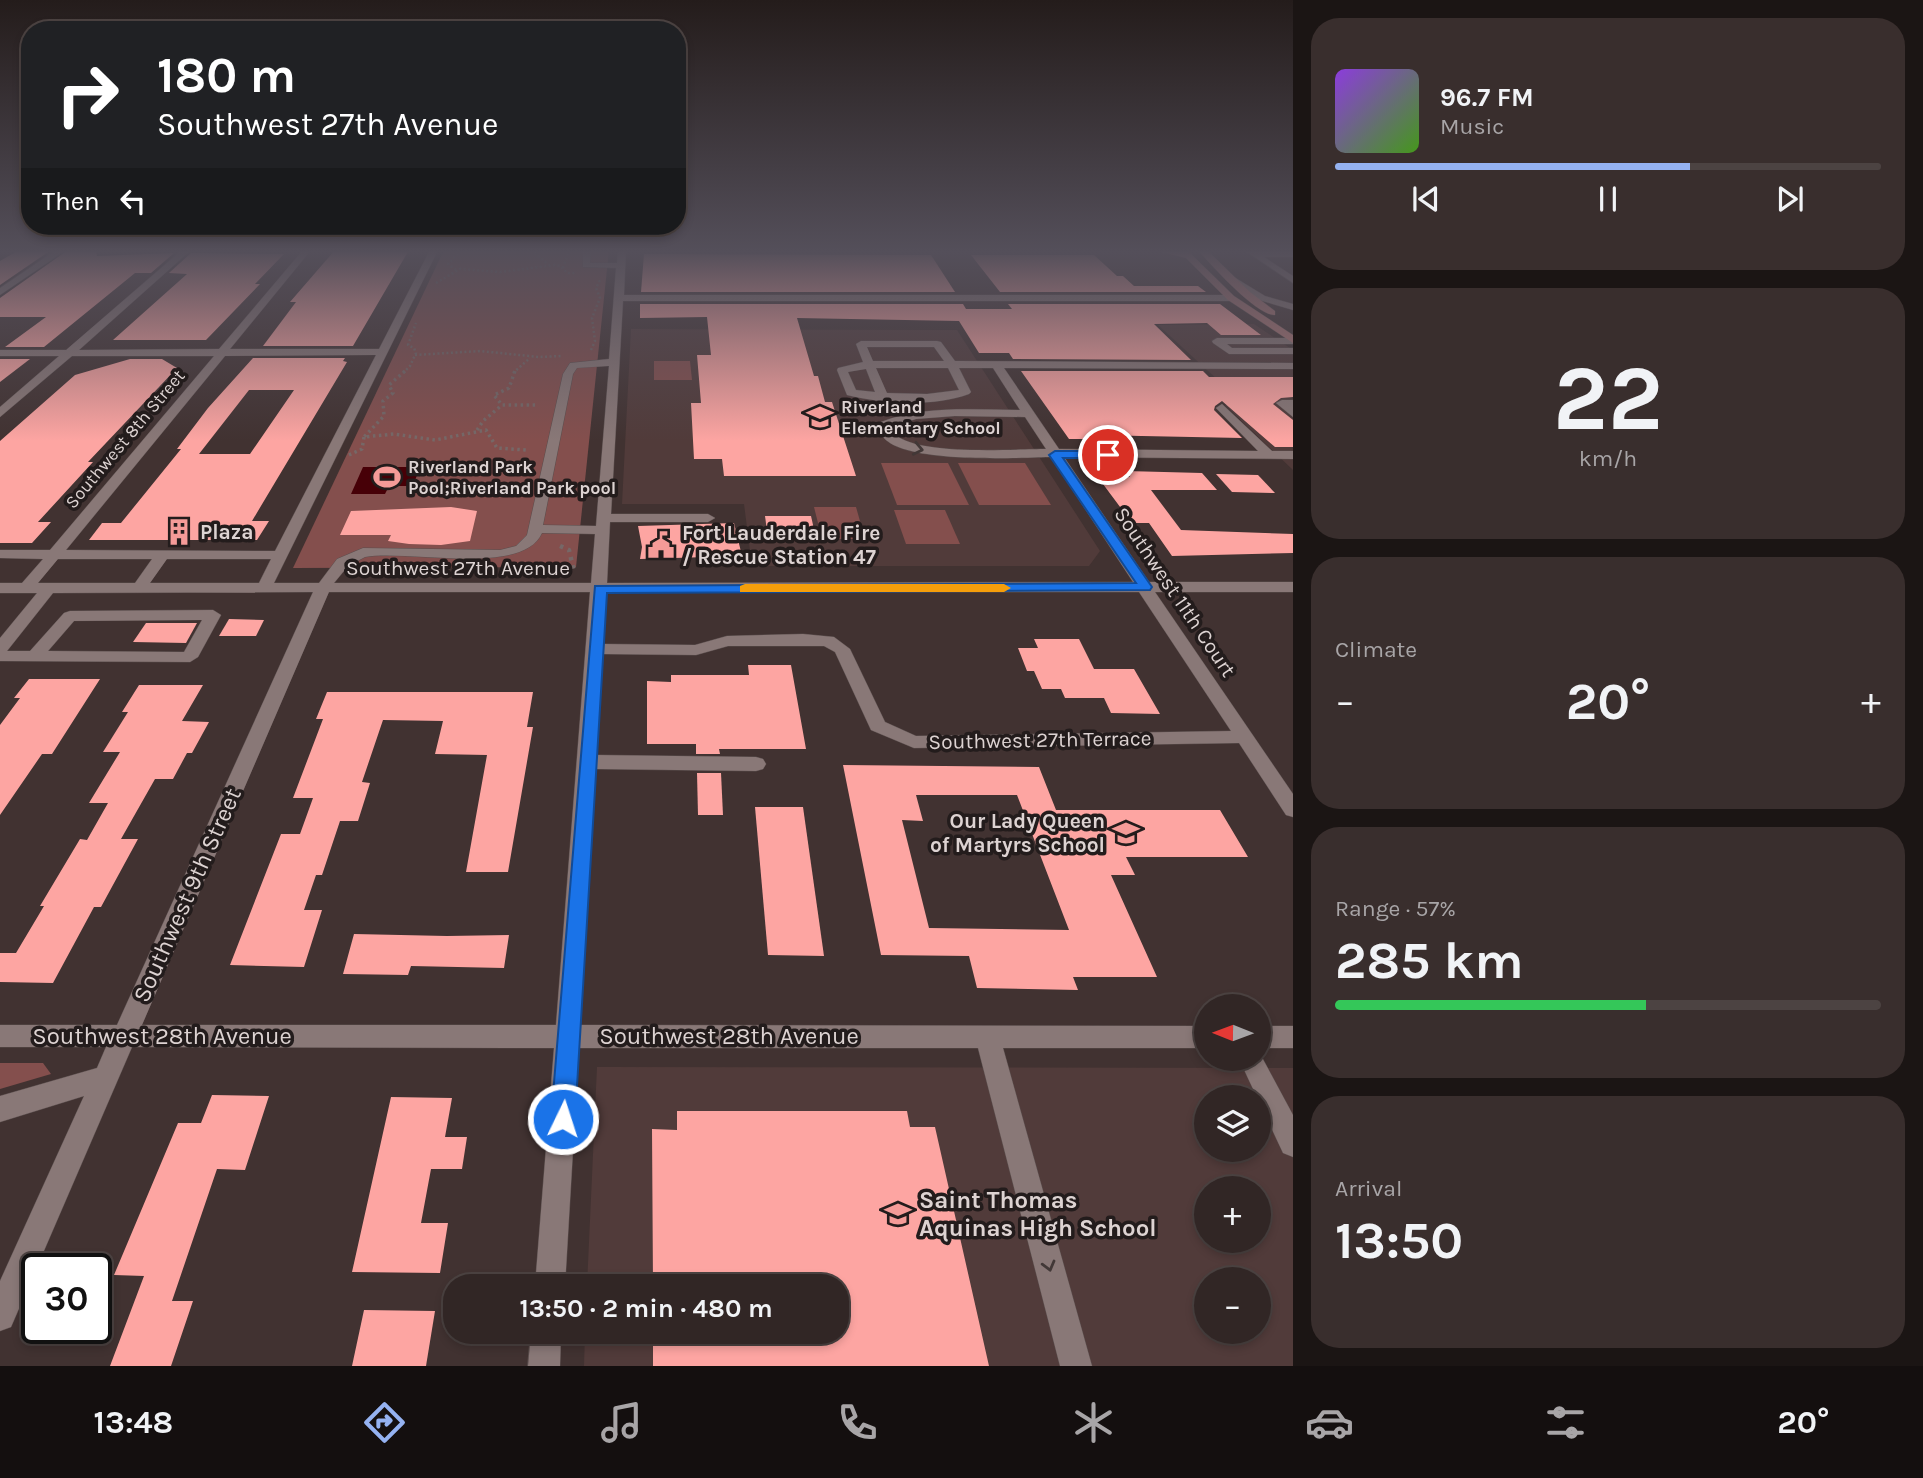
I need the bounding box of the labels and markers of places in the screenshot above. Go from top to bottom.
place label: Riverland Elementary School [841,396,1001,439]
school or university icon: Riverland Elementary School [805,402,835,432]
pin [1078,425,1138,485]
place label: Riverland Park Pool;Riverland Park pool [408,456,616,499]
sports icon: Riverland Park Pool;Riverland Park pool [372,462,402,492]
building icon: Plaza [164,517,194,547]
place label: Plaza [200,520,254,544]
place label: Fort Lauderdale Fire / Rescue Station 47 [682,521,880,569]
public building icon: Fort Lauderdale Fire / Rescue Station 47 [646,530,676,560]
place label: Our Lady Queen of Martyrs School [930,809,1105,857]
school or university icon: Our Lady Queen of Martyrs School [1111,818,1141,848]
place label: Saint Thomas Aquinas High School [919,1186,1157,1242]
school or university icon: Saint Thomas Aquinas High School [883,1199,913,1229]

